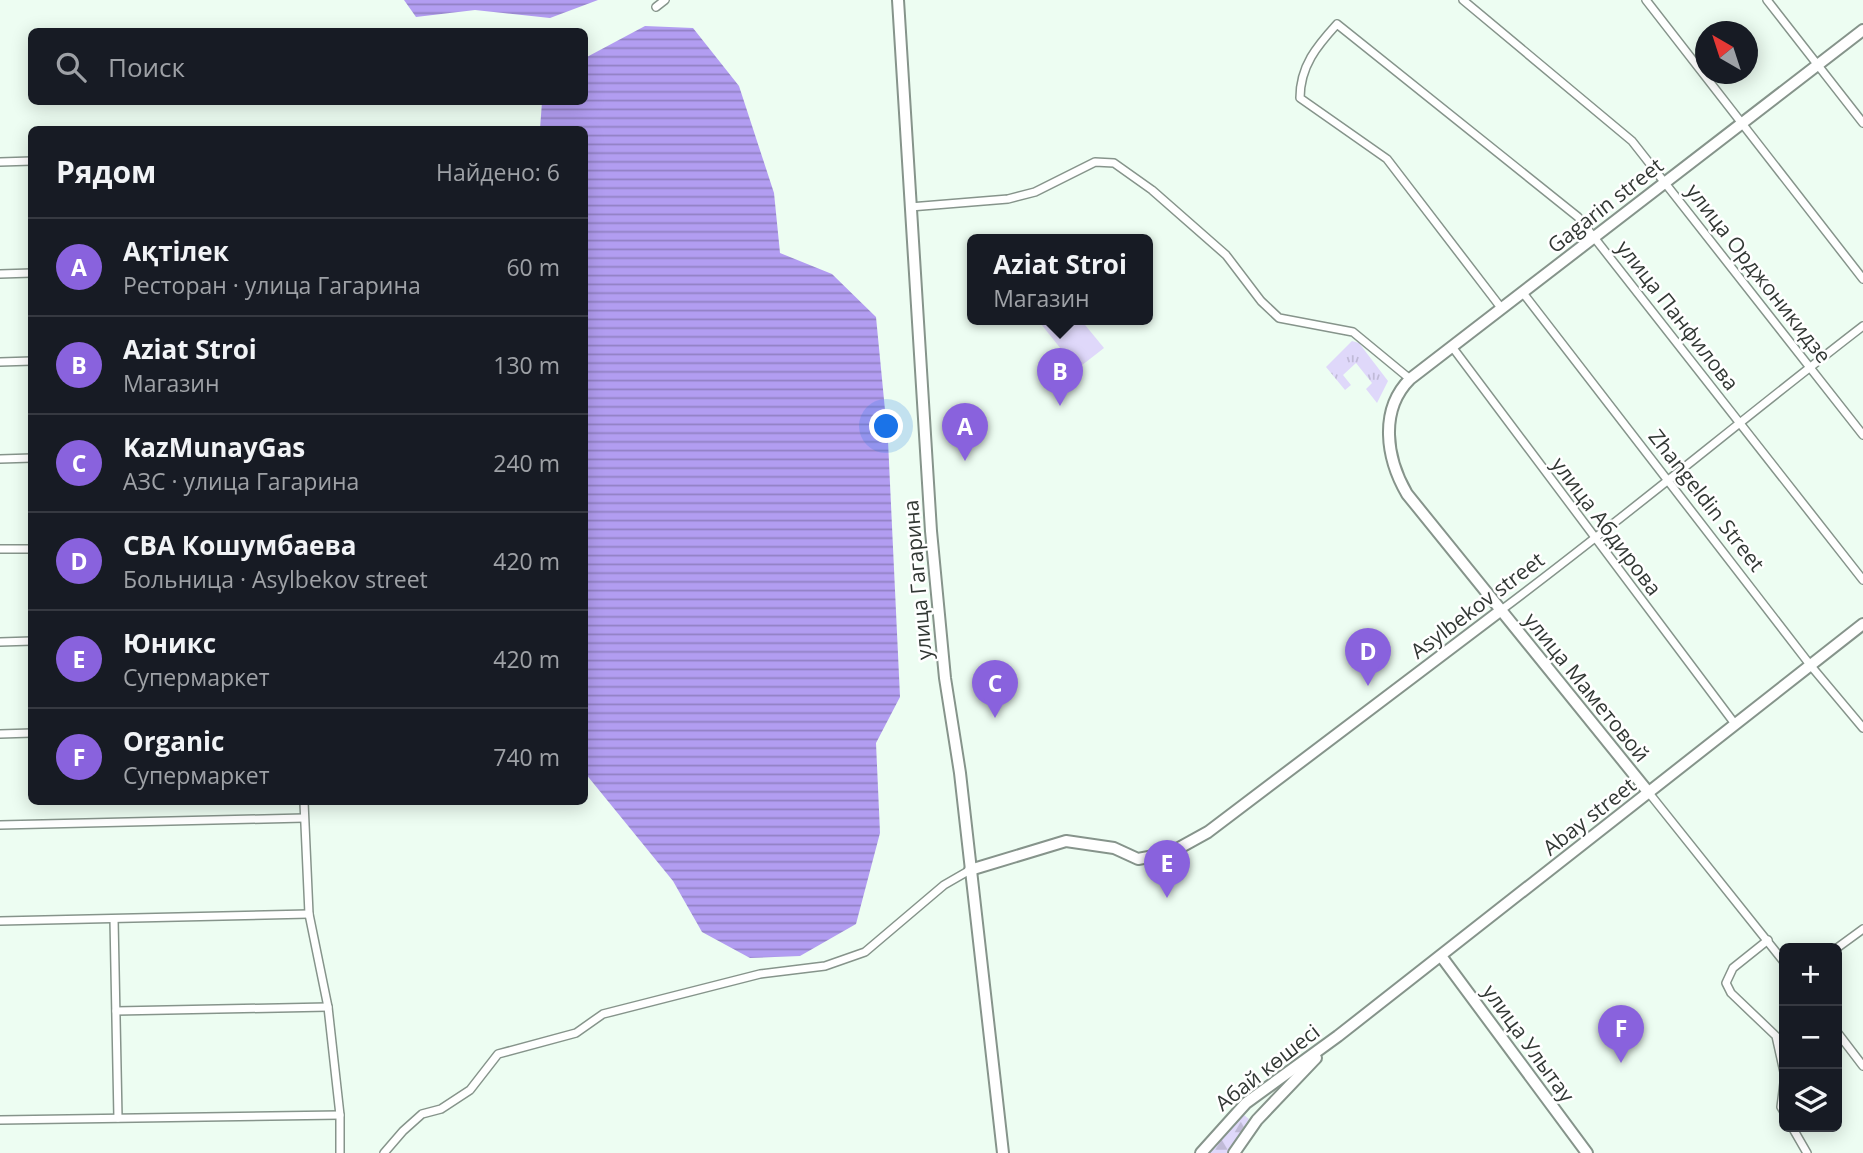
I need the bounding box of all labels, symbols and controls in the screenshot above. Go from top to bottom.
north arrow [1695,21,1758,84]
search box [28,28,588,105]
icon: search [52,48,90,86]
text: Поиск [108,49,185,85]
text: Рядом [56,151,156,192]
street label: Gagarin street [1541,151,1669,259]
text: Найдено: 6 [436,156,560,188]
street label: улица Орджоникидзе [1680,178,1838,368]
text: Ақтілек [123,233,229,269]
popup [967,234,1153,325]
street label: улица Панфилова [1611,234,1745,396]
text: Aziat Stroi [993,246,1127,282]
text: A [71,251,87,283]
text: 60 m [506,251,560,283]
text: Ресторан · улица Гагарина [123,269,421,301]
text: Магазин [993,282,1090,314]
text: Aziat Stroi [123,331,257,367]
pin: B [1037,348,1083,406]
text: B [71,349,87,381]
text: 130 m [493,349,560,381]
text: Магазин [123,367,219,399]
pin: A [942,403,988,461]
your location [869,409,903,443]
street label: Zhangeldin Street [1643,423,1771,577]
text: KazMunayGas [123,429,305,465]
text: C [72,447,86,479]
text: 240 m [493,447,560,479]
street label: улица Абдирова [1546,451,1668,601]
text: АЗС · улица Гагарина [123,465,359,497]
street label: улица Гагарина [896,499,938,661]
text: СВА Кошумбаева [123,527,357,563]
text: D [70,545,88,577]
text: 420 m [493,545,560,577]
street label: Asylbekov street [1404,546,1550,664]
text: Больница · Asylbekov street [123,563,428,595]
street label: улица Маметовой [1518,607,1656,767]
text: Юникс [123,625,216,661]
pin: D [1345,628,1391,686]
text: E [73,643,85,675]
text: 420 m [493,643,560,675]
pin: C [972,660,1018,718]
text: Супермаркет [123,661,270,693]
text: Organic [123,723,224,759]
text: F [73,741,85,773]
text: 740 m [493,741,560,773]
text: Супермаркет [123,759,270,791]
street label: Abay street [1537,771,1641,861]
pin: E [1144,840,1190,898]
map controls [1779,943,1842,1132]
button: + [1779,943,1842,1006]
street label: улица Улытау [1477,978,1582,1108]
pin: F [1598,1005,1644,1063]
button: − [1779,1006,1842,1069]
street label: Абай көшесі [1209,1017,1325,1117]
button: layers [1779,1069,1842,1132]

